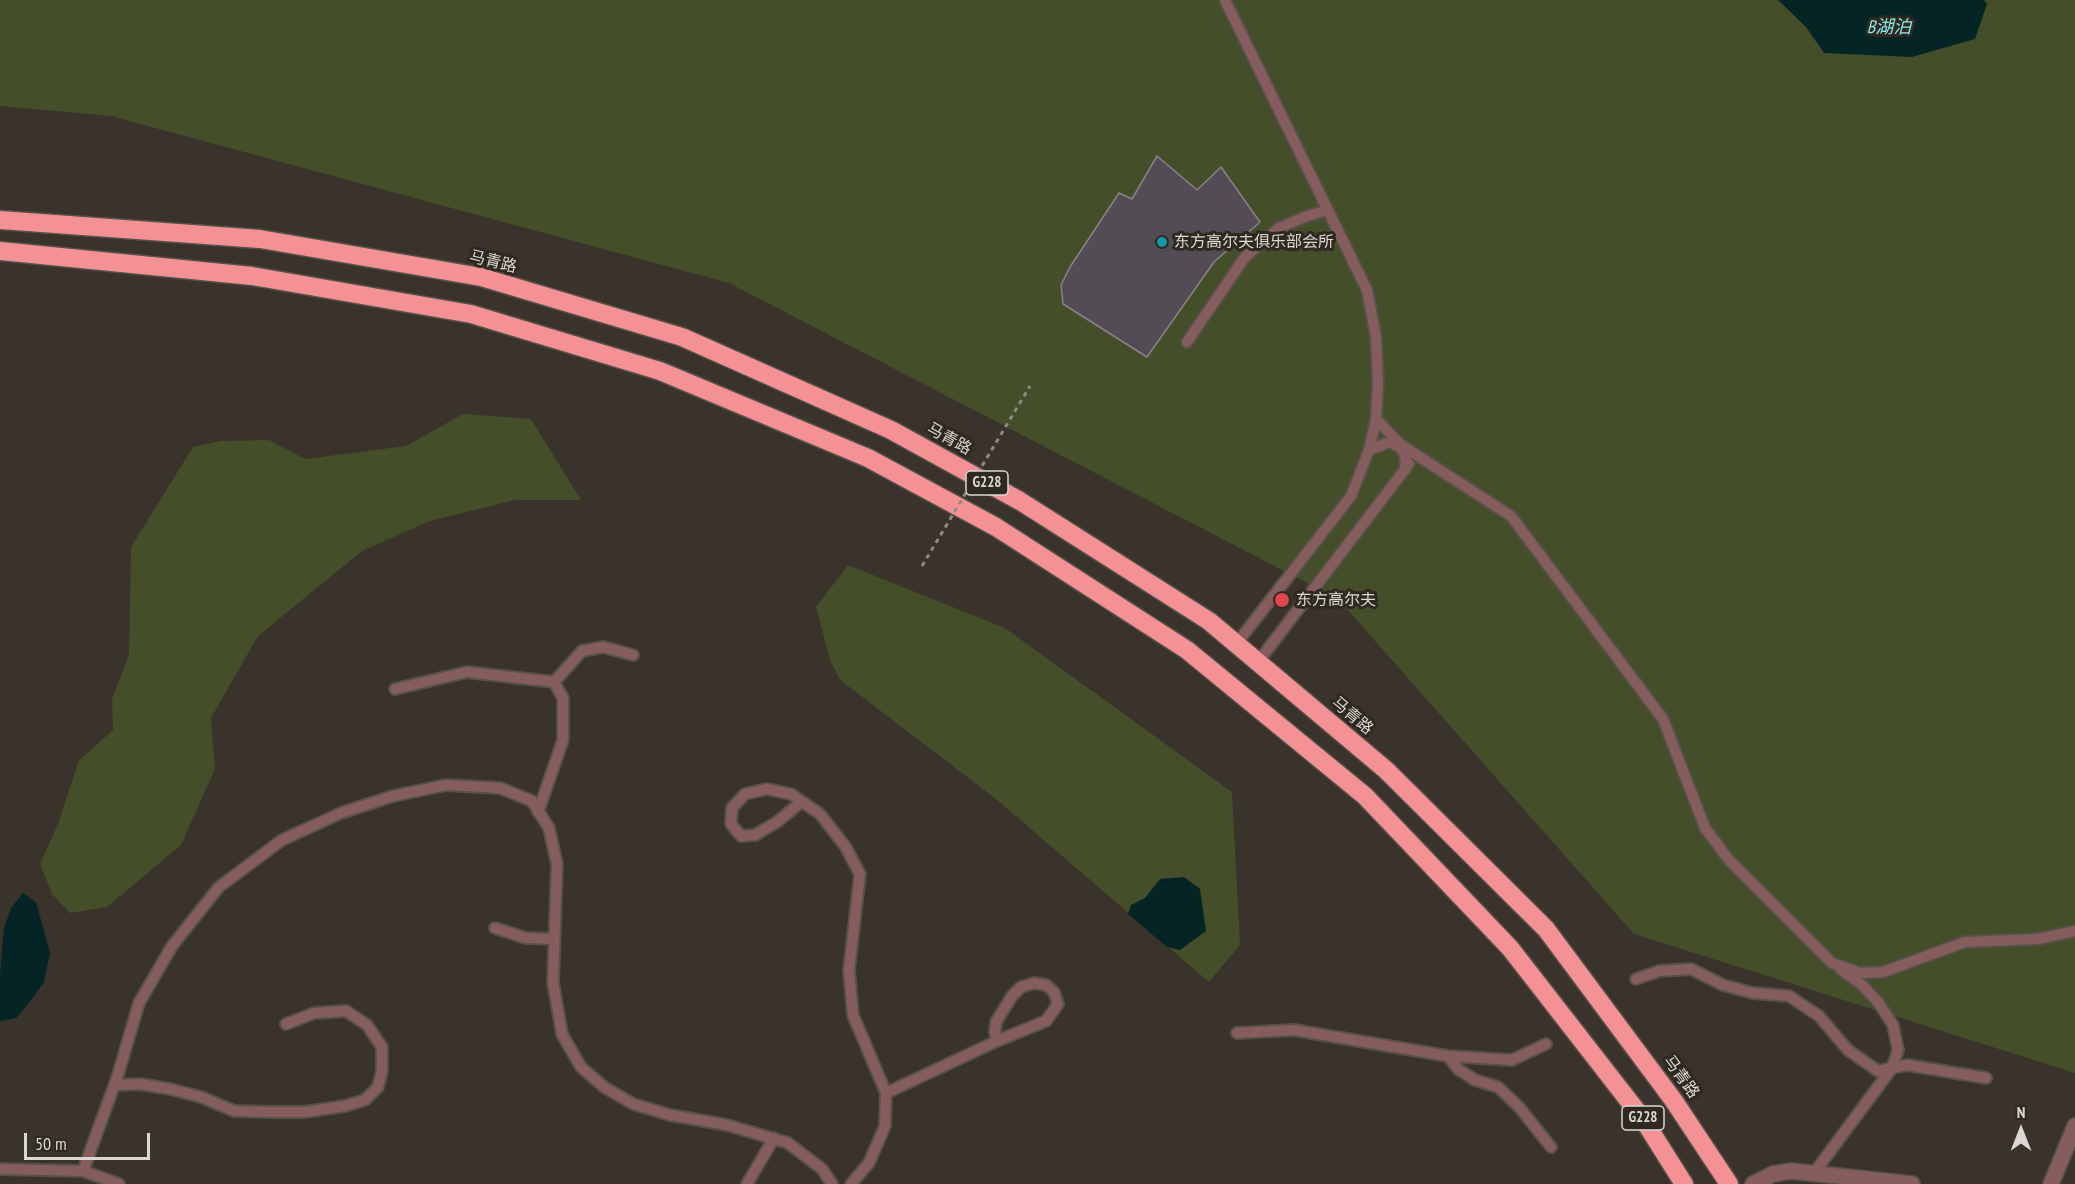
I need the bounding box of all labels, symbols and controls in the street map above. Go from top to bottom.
water label: B湖泊 [1867,17,1911,39]
place label: 东方高尔夫俱乐部会所 [1174,232,1334,252]
marker: 东方高尔夫俱乐部会所 [1155,235,1169,249]
street label: 马青路 [467,247,519,277]
street label: 马青路 [923,419,975,459]
road number: G228 [966,471,1008,495]
place label: 东方高尔夫 [1296,590,1376,610]
marker: 东方高尔夫 [1273,591,1291,609]
street label: 马青路 [1327,693,1377,739]
street label: 马青路 [1659,1052,1703,1102]
north arrow [1991,1100,2051,1160]
text: N [2017,1102,2025,1122]
road number: G228 [1622,1106,1664,1130]
scale bar [27,1121,153,1159]
text: 50 m [35,1132,67,1155]

